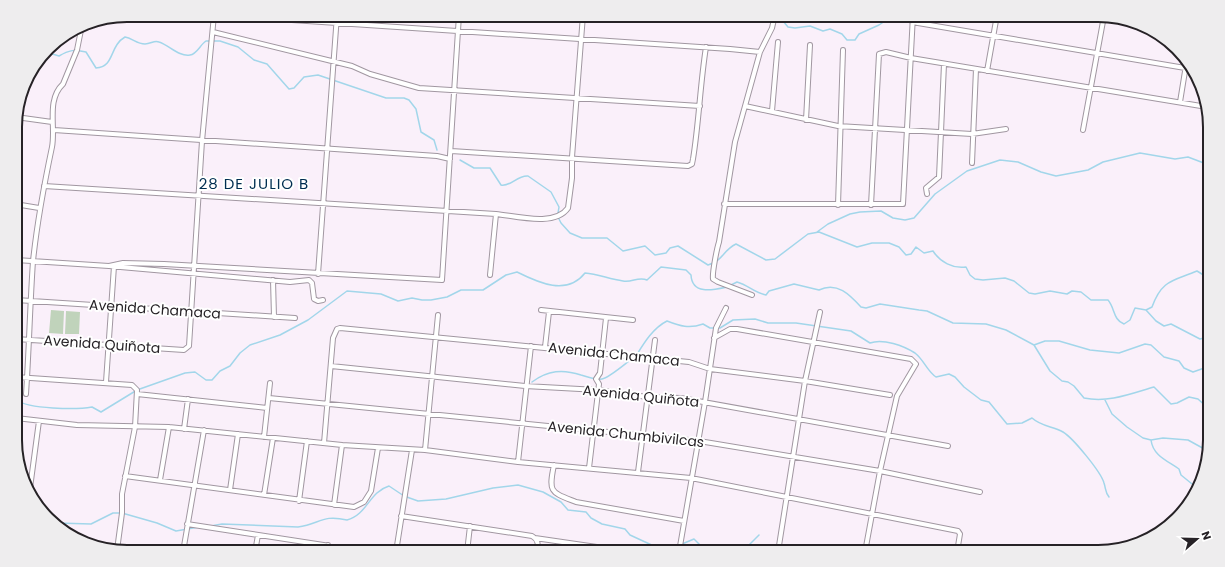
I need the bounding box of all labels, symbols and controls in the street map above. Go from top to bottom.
district label: 28 DE JULIO B [199,173,309,194]
street label: Avenida Chamaca [88,294,222,324]
street label: Avenida Quiñota [43,330,161,358]
street label: Avenida Chamaca [547,337,681,371]
street label: Avenida Quiñota [582,380,700,412]
street label: Avenida Chumbivilcas [547,416,705,452]
north arrow [1177,519,1217,559]
text: N [1197,529,1215,542]

